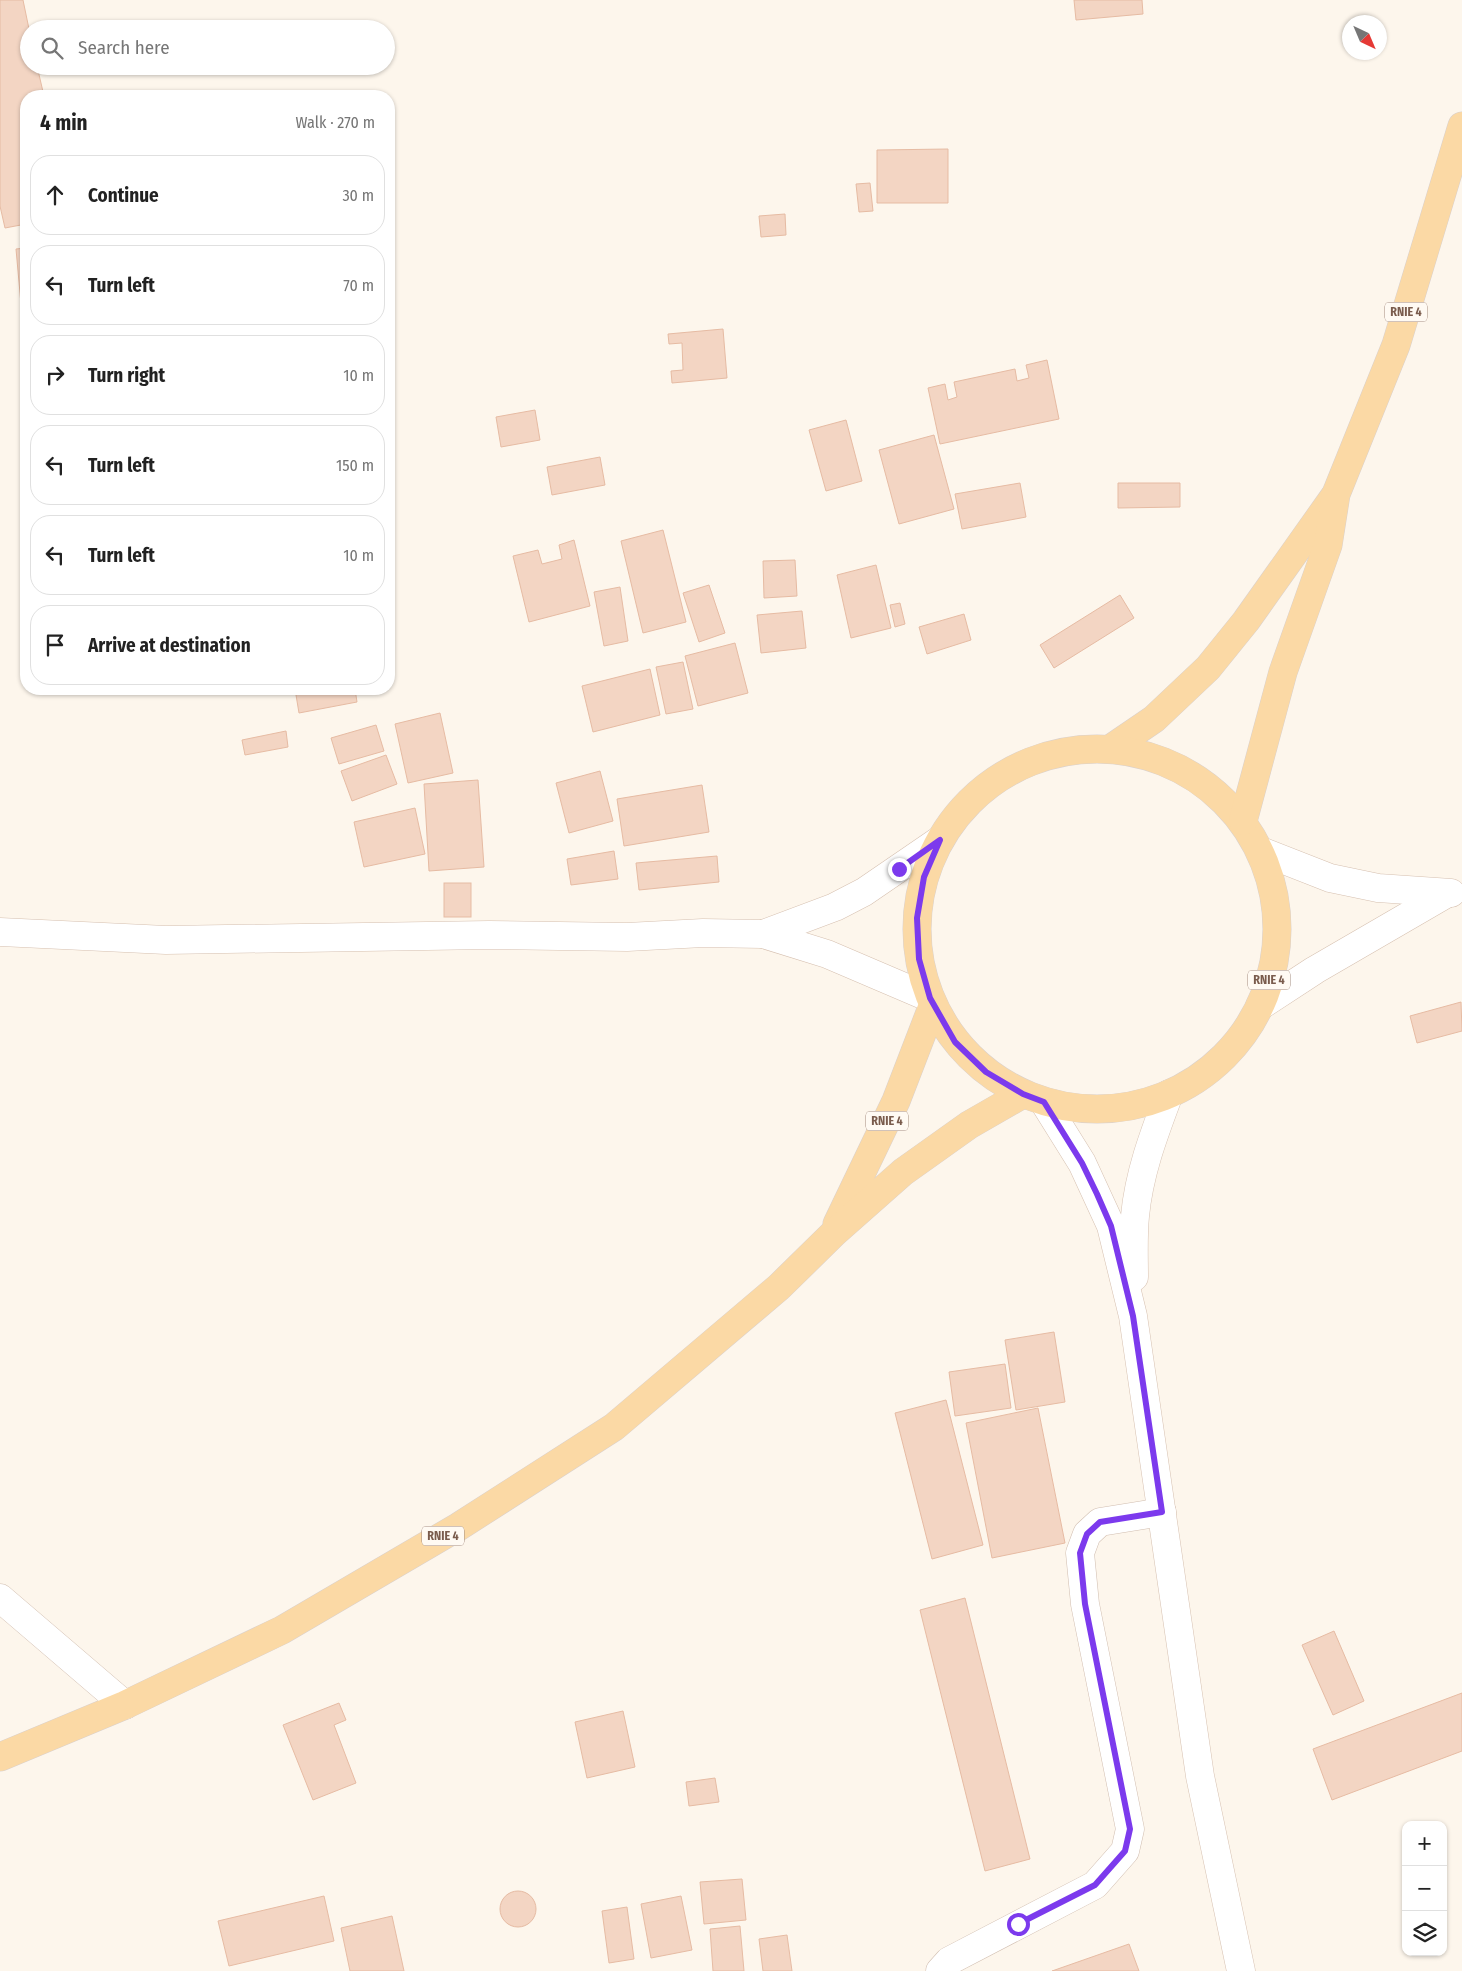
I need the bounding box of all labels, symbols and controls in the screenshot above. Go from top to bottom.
north arrow [1342,15,1387,60]
search box [20,20,395,75]
icon: search [38,34,66,62]
text: Search here [78,36,170,59]
text: 4 min [40,110,88,136]
text: Walk · 270 m [296,113,375,132]
icon: ahead [41,181,69,209]
text: Continue [88,184,159,207]
text: 30 m [342,186,374,205]
icon: left [41,271,69,299]
text: Turn left [88,274,155,297]
text: 70 m [343,276,374,295]
road number: RNIE 4 [1385,302,1427,322]
icon: right [41,361,69,389]
text: Turn right [88,364,165,387]
text: 10 m [343,366,374,385]
icon: left [41,451,69,479]
text: Turn left [88,454,155,477]
text: 150 m [336,456,374,475]
icon: left [41,541,69,569]
text: Turn left [88,544,155,567]
text: 10 m [343,546,374,565]
icon: arrive [41,631,69,659]
text: Arrive at destination [88,634,251,657]
route end [888,858,911,881]
road number: RNIE 4 [1248,970,1290,990]
road number: RNIE 4 [866,1112,908,1130]
road number: RNIE 4 [422,1526,464,1545]
map controls [1402,1821,1447,1956]
button: + [1402,1821,1447,1866]
button: − [1402,1866,1447,1911]
button: layers [1402,1911,1447,1956]
route start [1007,1913,1030,1936]

